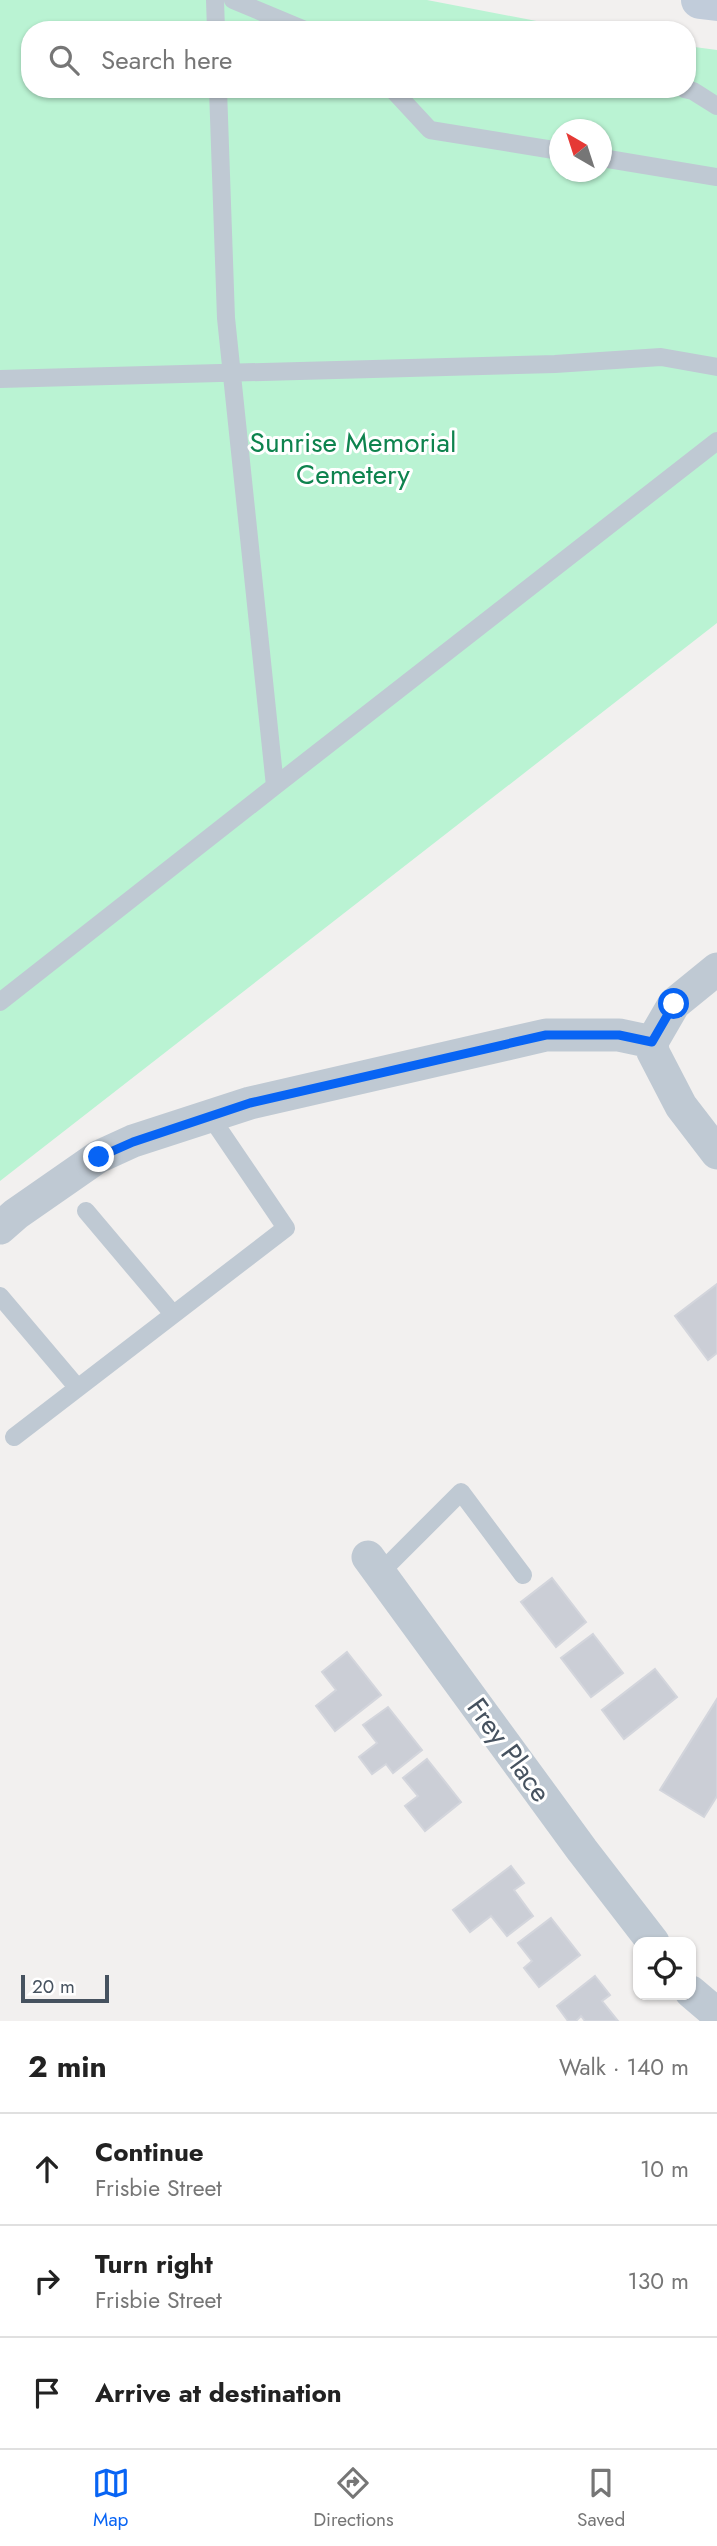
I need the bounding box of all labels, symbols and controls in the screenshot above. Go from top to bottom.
search box [21,21,696,98]
icon: search [45,41,83,79]
text: Search here [101,41,233,79]
north arrow [549,119,612,182]
park label: Sunrise Memorial Cemetery [250,422,456,495]
route start [658,988,689,1019]
route end [83,1141,114,1172]
street label: Frey Place [457,1689,561,1811]
map controls [633,1937,696,2000]
button: locate [633,1937,696,2000]
scale bar [21,1972,108,2004]
text: 20 m [32,1973,75,2000]
text: 2 min [28,2045,107,2088]
text: Walk · 140 m [559,2050,689,2084]
text: Continue [95,2133,204,2171]
icon: ahead [28,2150,66,2188]
text: 10 m [640,2152,689,2186]
text: Frisbie Street [95,2171,222,2205]
text: Turn right [95,2245,213,2283]
icon: right [28,2262,66,2300]
text: 130 m [627,2264,689,2298]
text: Frisbie Street [95,2283,222,2317]
icon: arrive [28,2374,66,2412]
text: Arrive at destination [95,2374,342,2412]
tab: Map [92,2464,130,2533]
tab: Directions [313,2464,394,2533]
tab: Saved [577,2464,625,2533]

